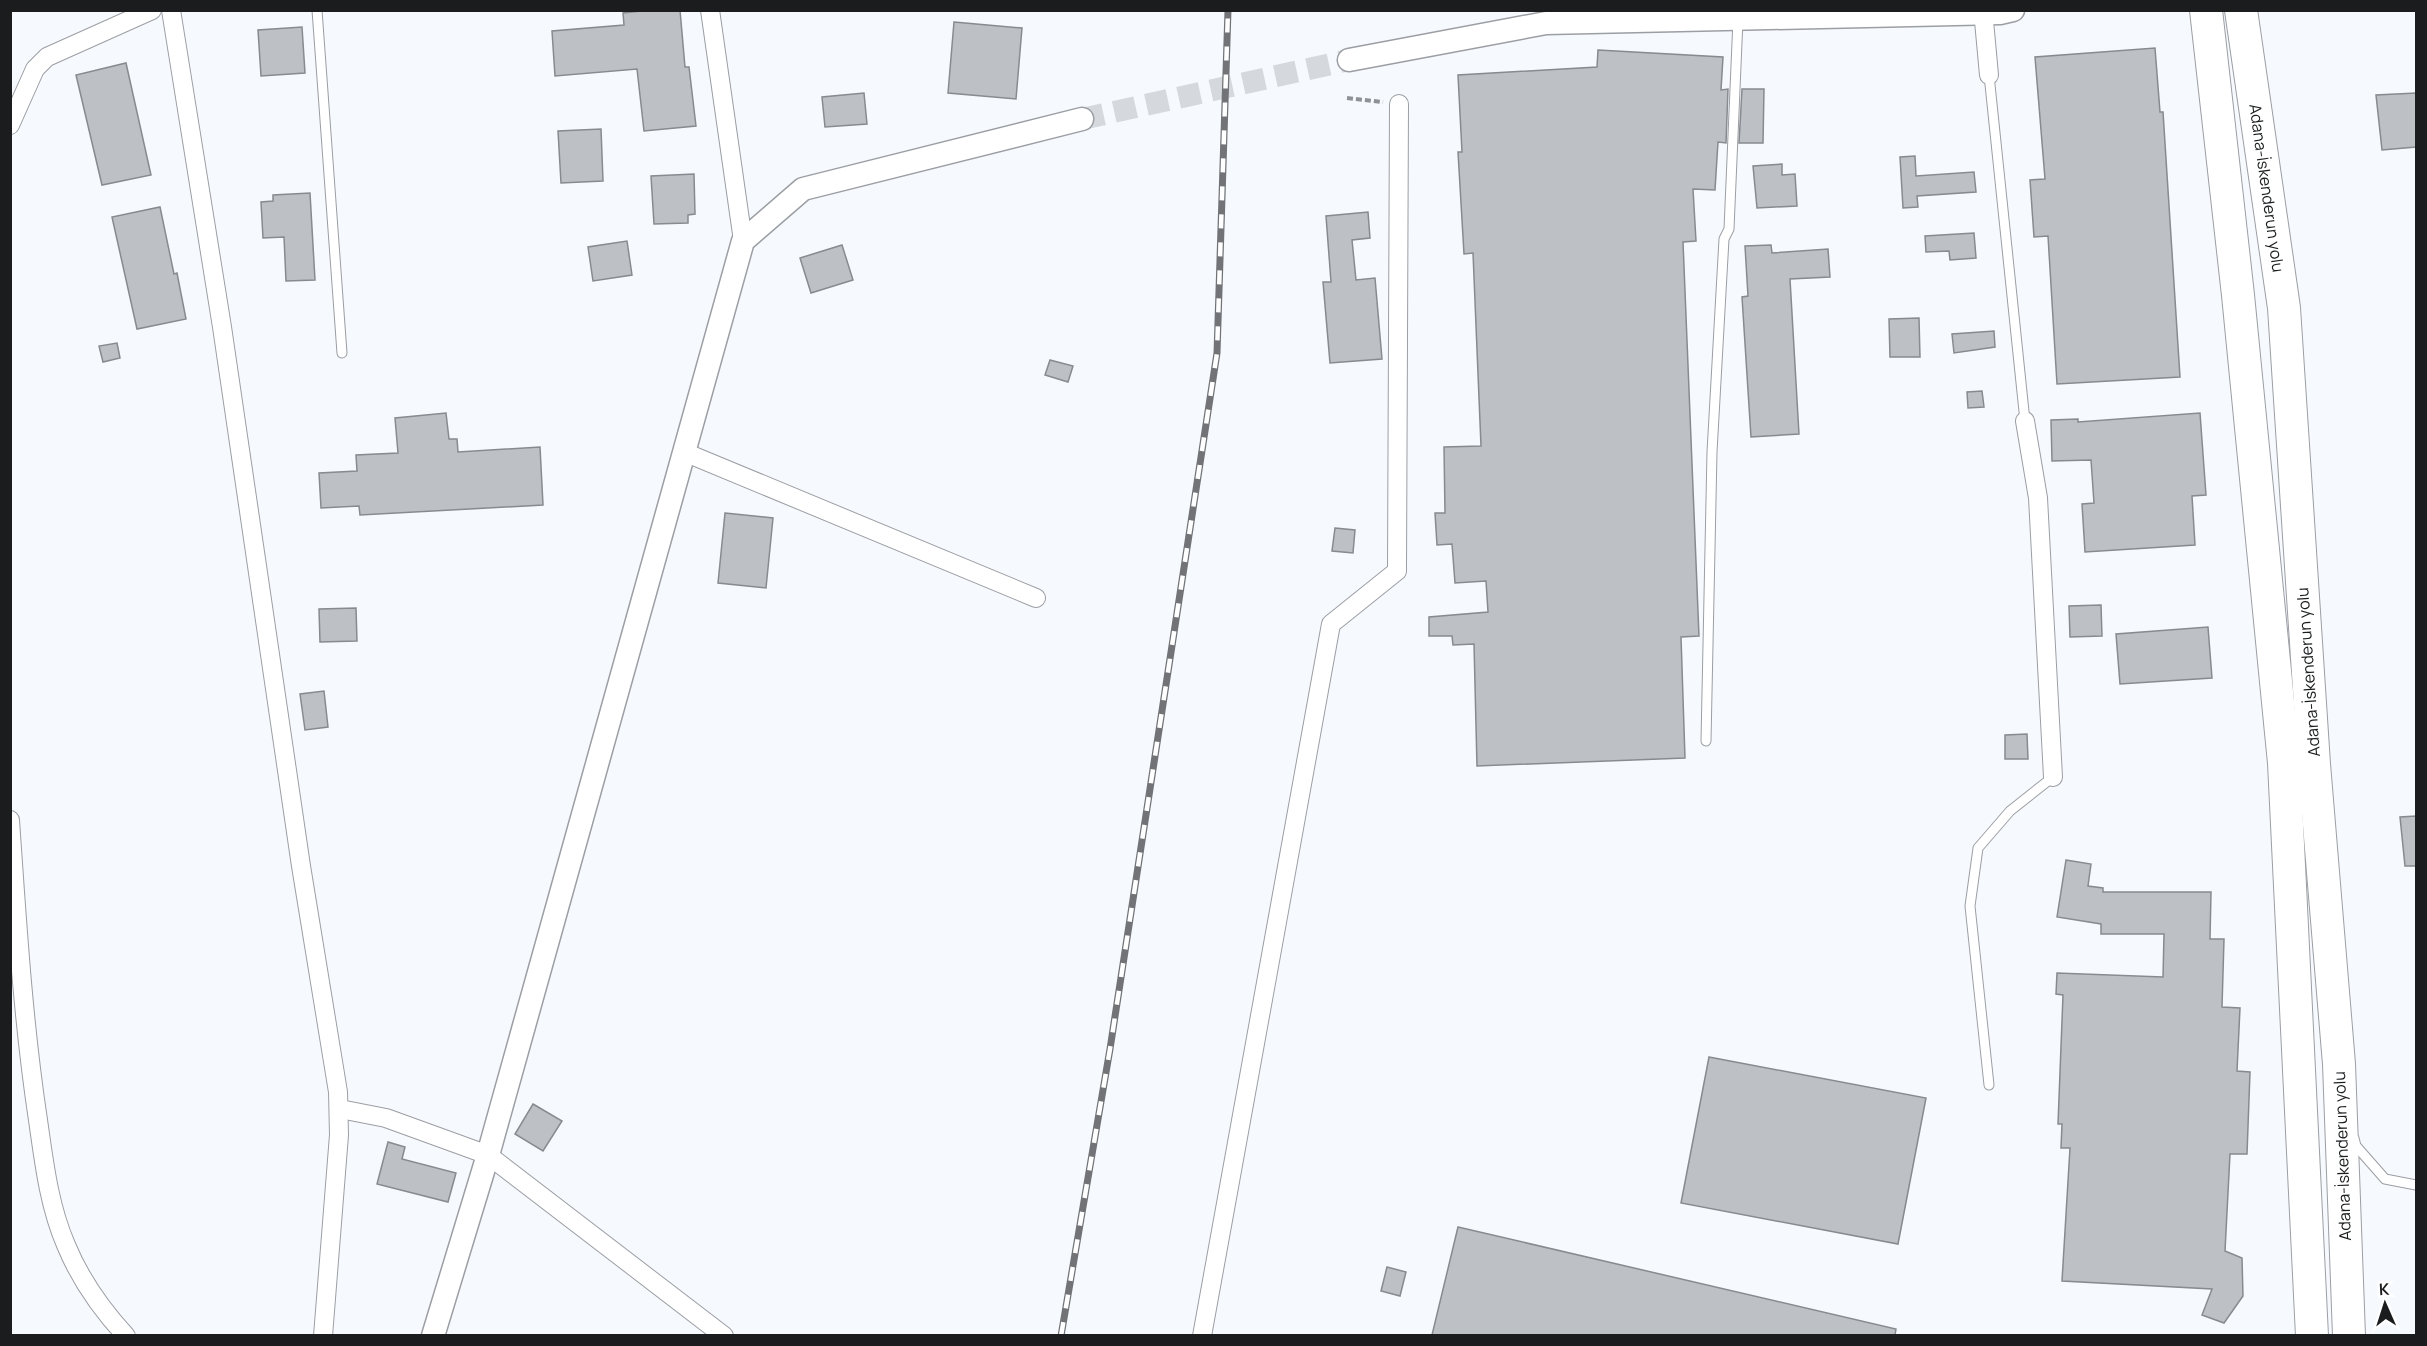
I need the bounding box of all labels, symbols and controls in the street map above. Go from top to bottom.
street label: Adana-İskenderun yolu [2244,102,2290,274]
street label: Adana-İskenderun yolu [2291,587,2325,757]
street label: Adana-İskenderun yolu [2328,1071,2356,1241]
north arrow [2355,1274,2415,1334]
text: K [2378,1278,2391,1300]

